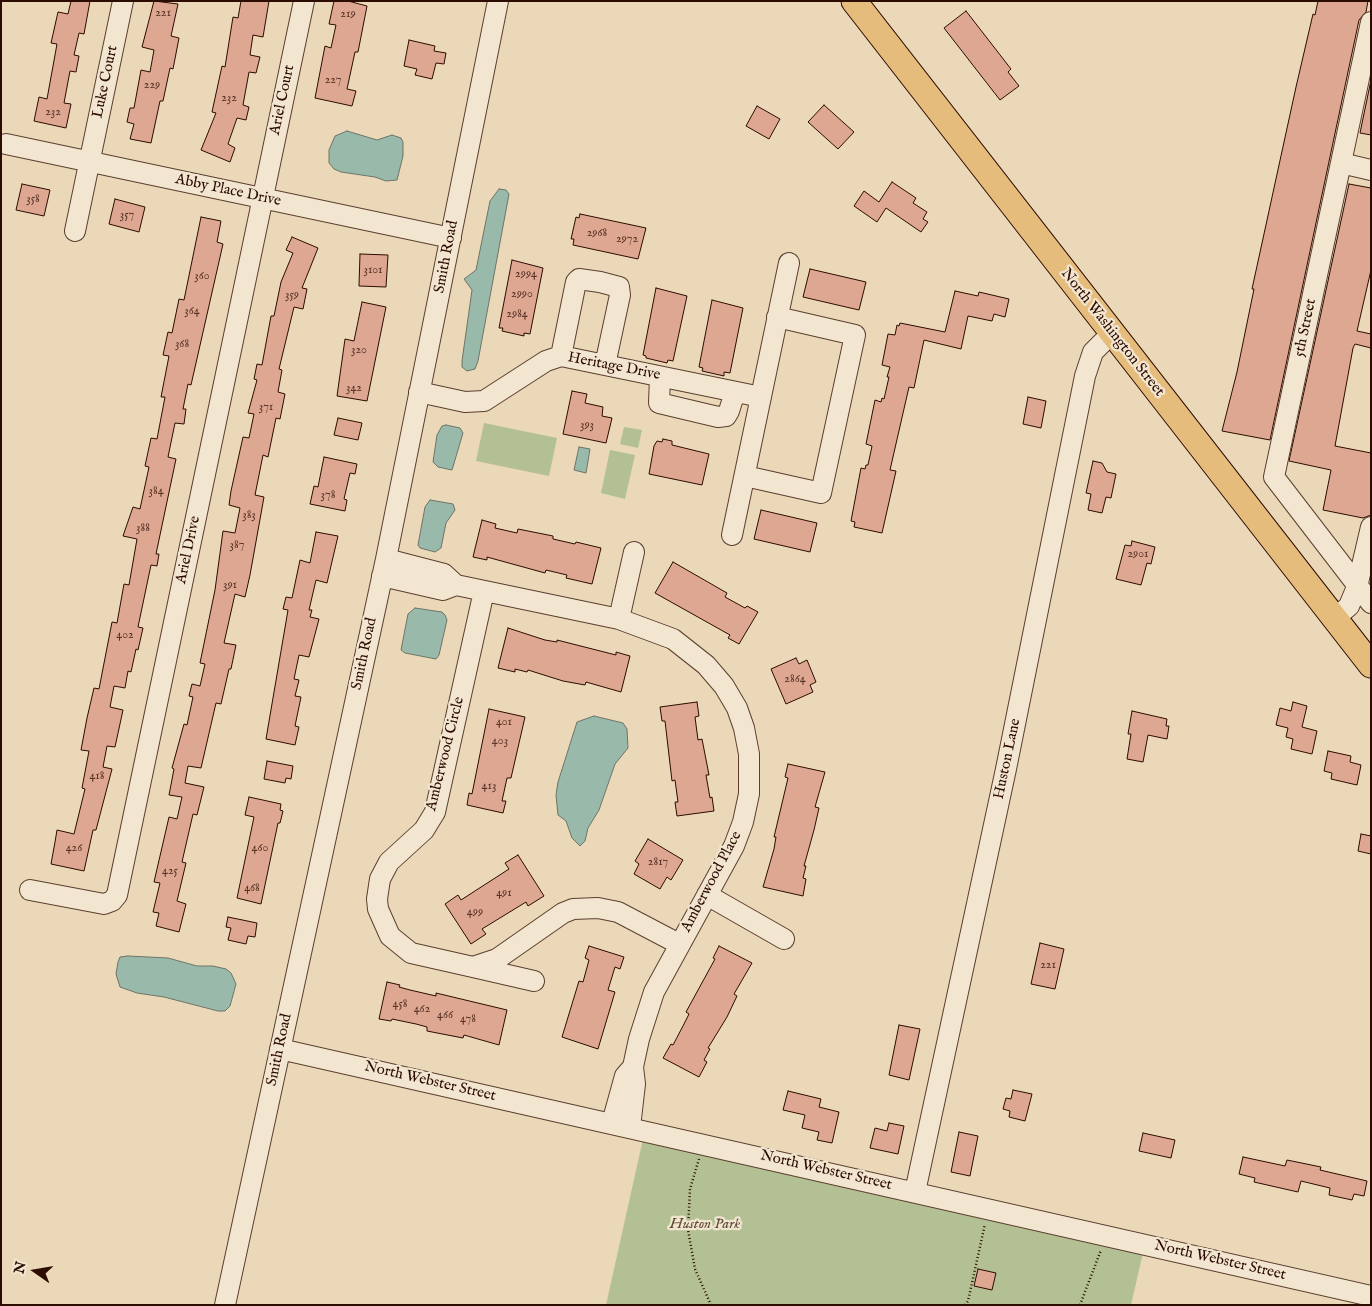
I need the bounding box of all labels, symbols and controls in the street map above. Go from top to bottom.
house number: 221 [155,7,171,21]
house number: 219 [340,8,356,22]
street label: Luke Court [90,44,122,120]
street label: Ariel Court [267,63,299,137]
house number: 227 [325,74,341,88]
house number: 229 [144,79,160,93]
house number: 232 [221,92,237,106]
house number: 232 [45,106,61,120]
street label: Abby Place Drive [174,171,282,211]
house number: 358 [26,193,40,207]
house number: 357 [120,209,134,223]
street label: Smith Road [431,219,463,295]
house number: 2968 [587,227,607,241]
house number: 2972 [616,233,638,247]
house number: 3101 [363,264,383,278]
street label: North Washington Street [1056,265,1168,401]
house number: 2994 [515,268,537,282]
house number: 360 [194,270,210,284]
house number: 2990 [511,288,533,302]
house number: 359 [285,289,299,303]
street label: 5th Street [1291,297,1321,359]
house number: 364 [184,305,200,319]
house number: 2984 [506,308,528,322]
house number: 368 [175,338,189,352]
house number: 320 [351,344,367,358]
street label: Heritage Drive [566,349,662,385]
house number: 342 [346,382,362,396]
house number: 371 [259,401,273,415]
house number: 393 [580,419,594,433]
house number: 384 [148,485,164,499]
house number: 378 [321,489,335,503]
house number: 383 [242,509,256,523]
street label: Ariel Drive [173,514,205,586]
house number: 388 [136,522,150,536]
house number: 387 [230,539,244,553]
house number: 2901 [1127,548,1149,562]
house number: 391 [223,579,237,593]
street label: Smith Road [349,616,381,692]
house number: 402 [116,629,134,643]
house number: 2864 [784,673,806,687]
street label: Amberwood Circle [423,695,469,813]
house number: 401 [496,716,512,730]
street label: Huston Lane [991,717,1025,801]
house number: 403 [492,735,508,749]
house number: 418 [89,770,105,784]
house number: 413 [482,780,496,794]
street label: Amberwood Place [678,828,746,936]
house number: 426 [66,842,82,856]
house number: 460 [252,842,268,856]
house number: 2817 [648,856,668,870]
house number: 425 [162,865,178,879]
house number: 468 [244,882,260,896]
house number: 491 [496,887,512,901]
house number: 499 [467,906,483,920]
house number: 221 [1040,959,1056,973]
house number: 458 [393,998,407,1012]
house number: 462 [414,1003,430,1017]
house number: 466 [437,1009,453,1023]
street label: Smith Road [264,1012,296,1088]
house number: 478 [460,1013,476,1027]
street label: North Webster Street [363,1058,497,1106]
street label: North Webster Street [759,1147,893,1195]
park label: Huston Park [670,1216,740,1234]
street label: North Webster Street [1153,1237,1287,1285]
north arrow [10,1246,60,1296]
text: N [10,1260,31,1276]

